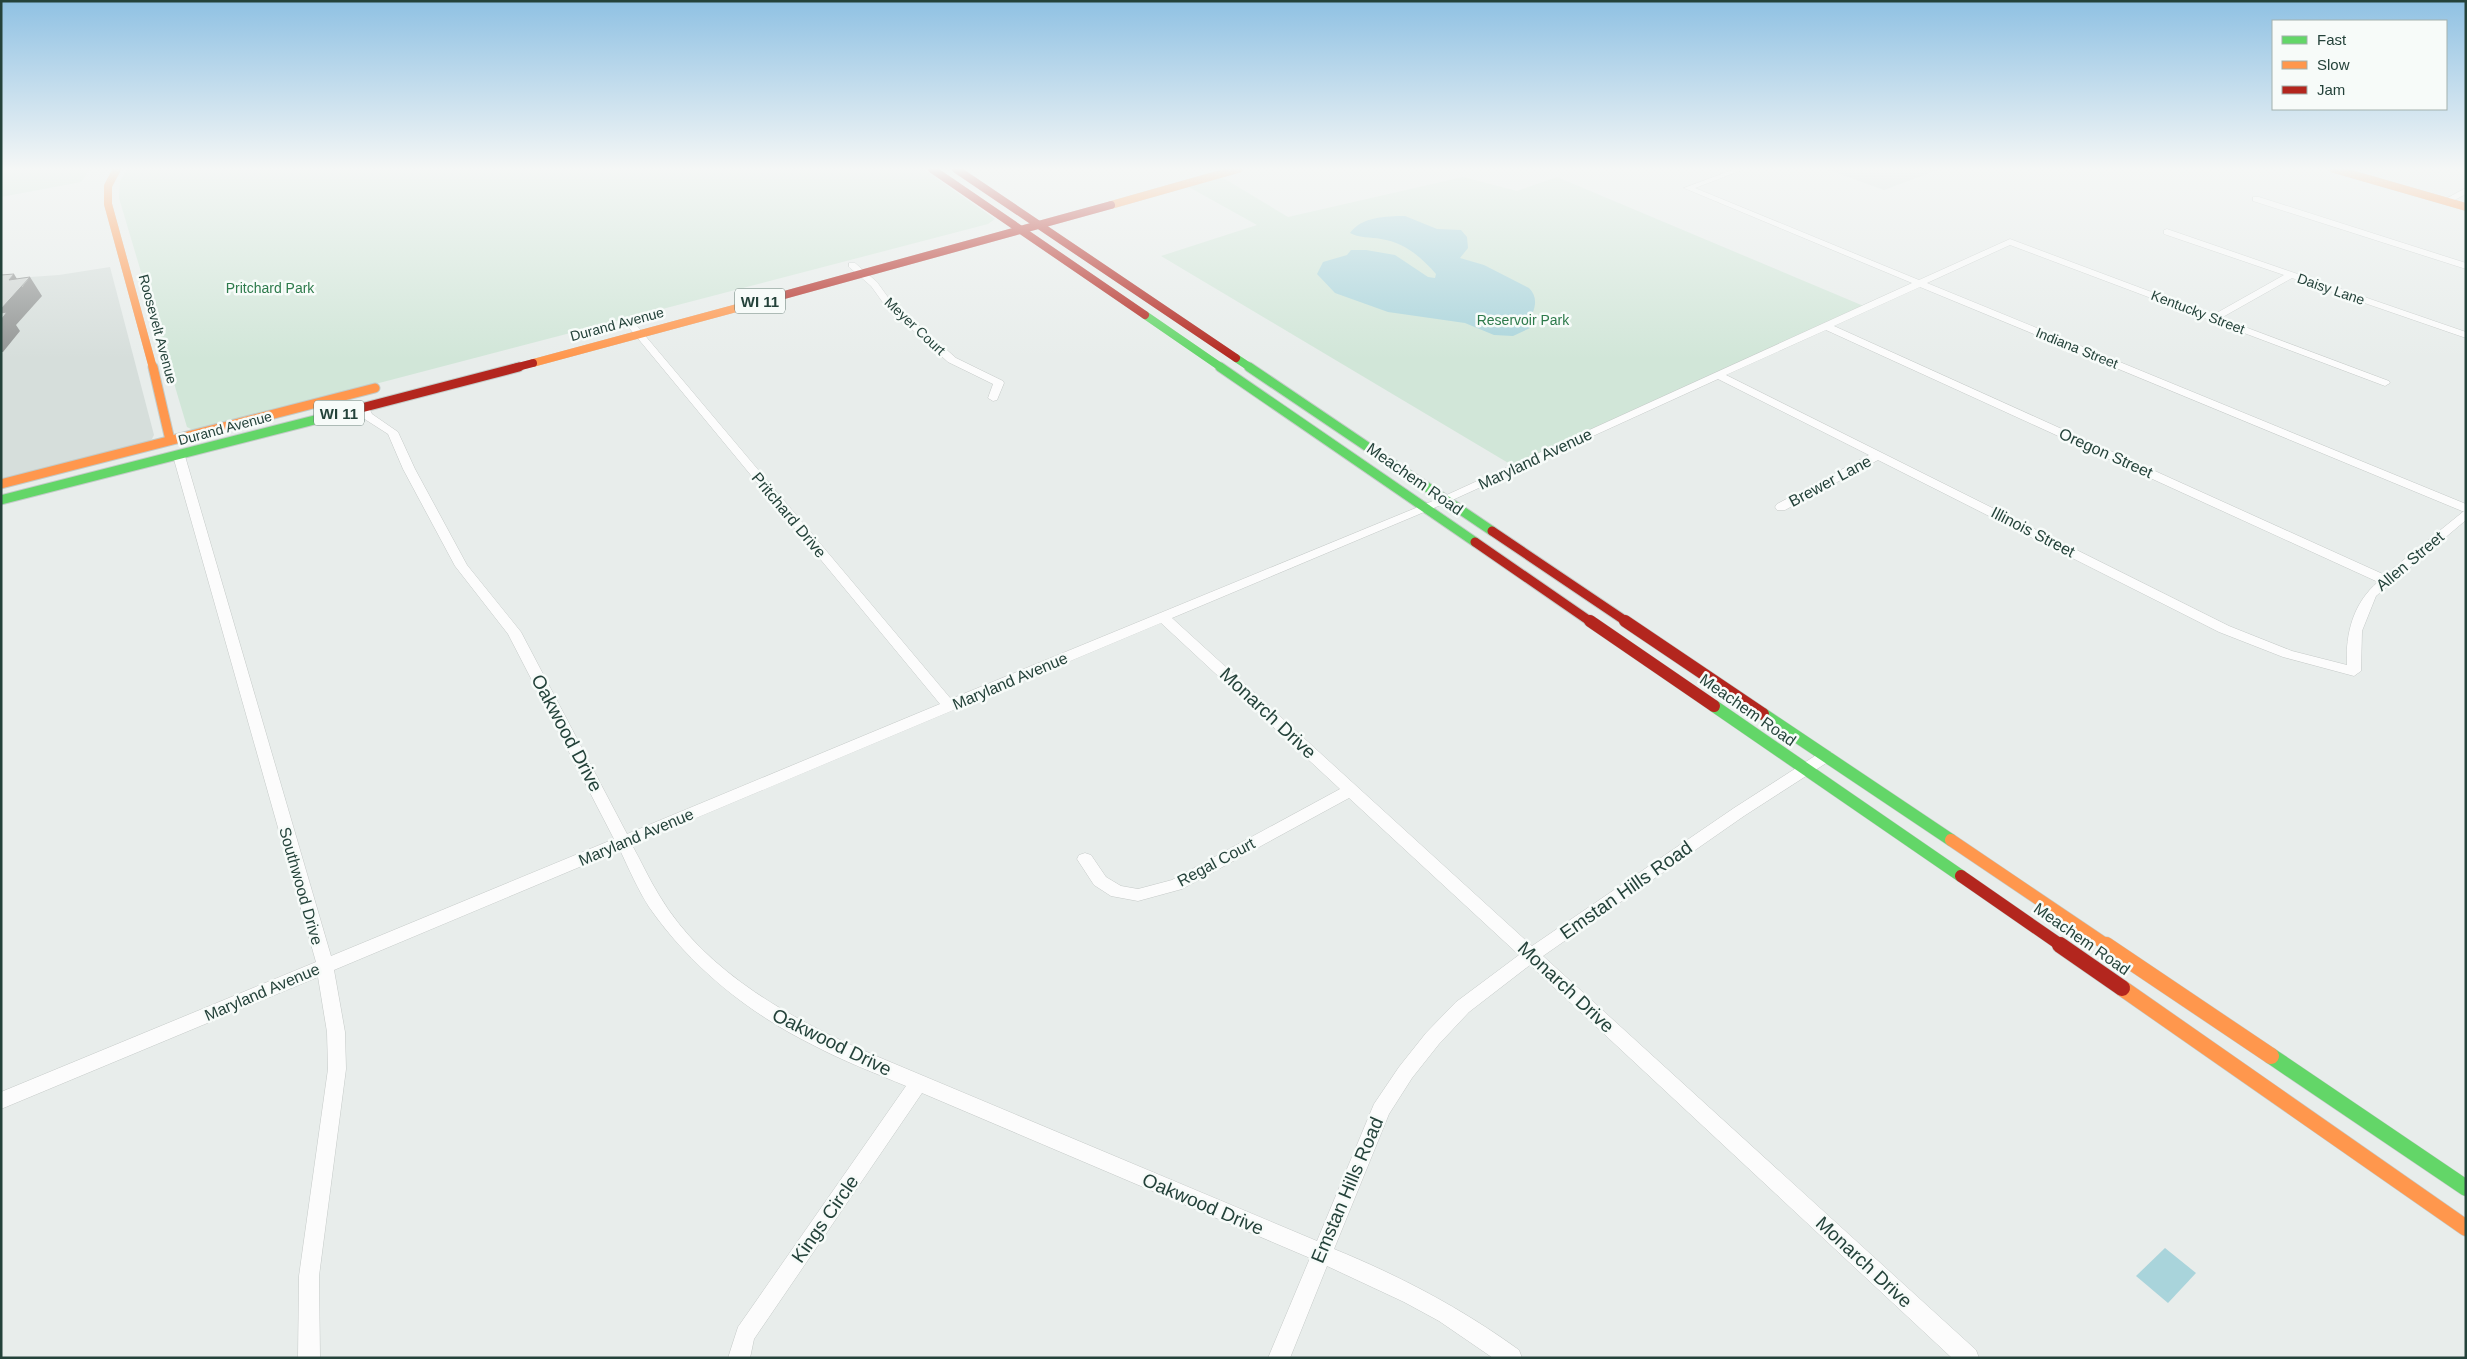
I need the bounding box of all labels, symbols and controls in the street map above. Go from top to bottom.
legend [2272,20,2447,110]
text: Fast [2317,31,2347,48]
text: Slow [2317,56,2350,73]
text: Jam [2317,81,2345,98]
street label: Daisy Lane [2295,270,2367,308]
street label: Roosevelt Avenue [136,273,180,386]
park label: Pritchard Park [226,280,315,296]
street label: Kentucky Street [2149,287,2247,337]
road number: WI 11 [735,288,785,314]
street label: Meyer Court [881,294,949,358]
street label: Durand Avenue [568,304,666,344]
park label: Reservoir Park [1477,312,1570,328]
street label: Indiana Street [2034,324,2121,372]
road number: WI 11 [314,400,364,426]
street label: Durand Avenue [176,408,274,448]
street label: Maryland Avenue [1476,425,1595,493]
street label: Oregon Street [2057,425,2156,481]
street label: Meachem Road [1364,440,1466,518]
street label: Brewer Lane [1786,452,1874,510]
street label: Pritchard Drive [748,469,830,561]
street label: Illinois Street [1988,504,2078,561]
street label: Allen Street [2373,528,2448,594]
street label: Maryland Avenue [950,649,1070,713]
street label: Monarch Drive [1216,663,1320,763]
street label: Oakwood Drive [527,671,607,795]
street label: Meachem Road [1697,671,1799,749]
street label: Maryland Avenue [576,805,696,869]
street label: Southwood Drive [276,825,326,947]
street label: Regal Court [1174,834,1258,890]
street label: Emstan Hills Road [1556,837,1696,943]
street label: Meachem Road [2031,900,2133,978]
street label: Monarch Drive [1514,937,1618,1037]
street label: Maryland Avenue [202,960,322,1024]
street label: Oakwood Drive [769,1004,895,1080]
street label: Emstan Hills Road [1307,1114,1387,1266]
street label: Oakwood Drive [1139,1169,1267,1239]
street label: Kings Circle [787,1171,863,1267]
street label: Monarch Drive [1812,1212,1916,1312]

